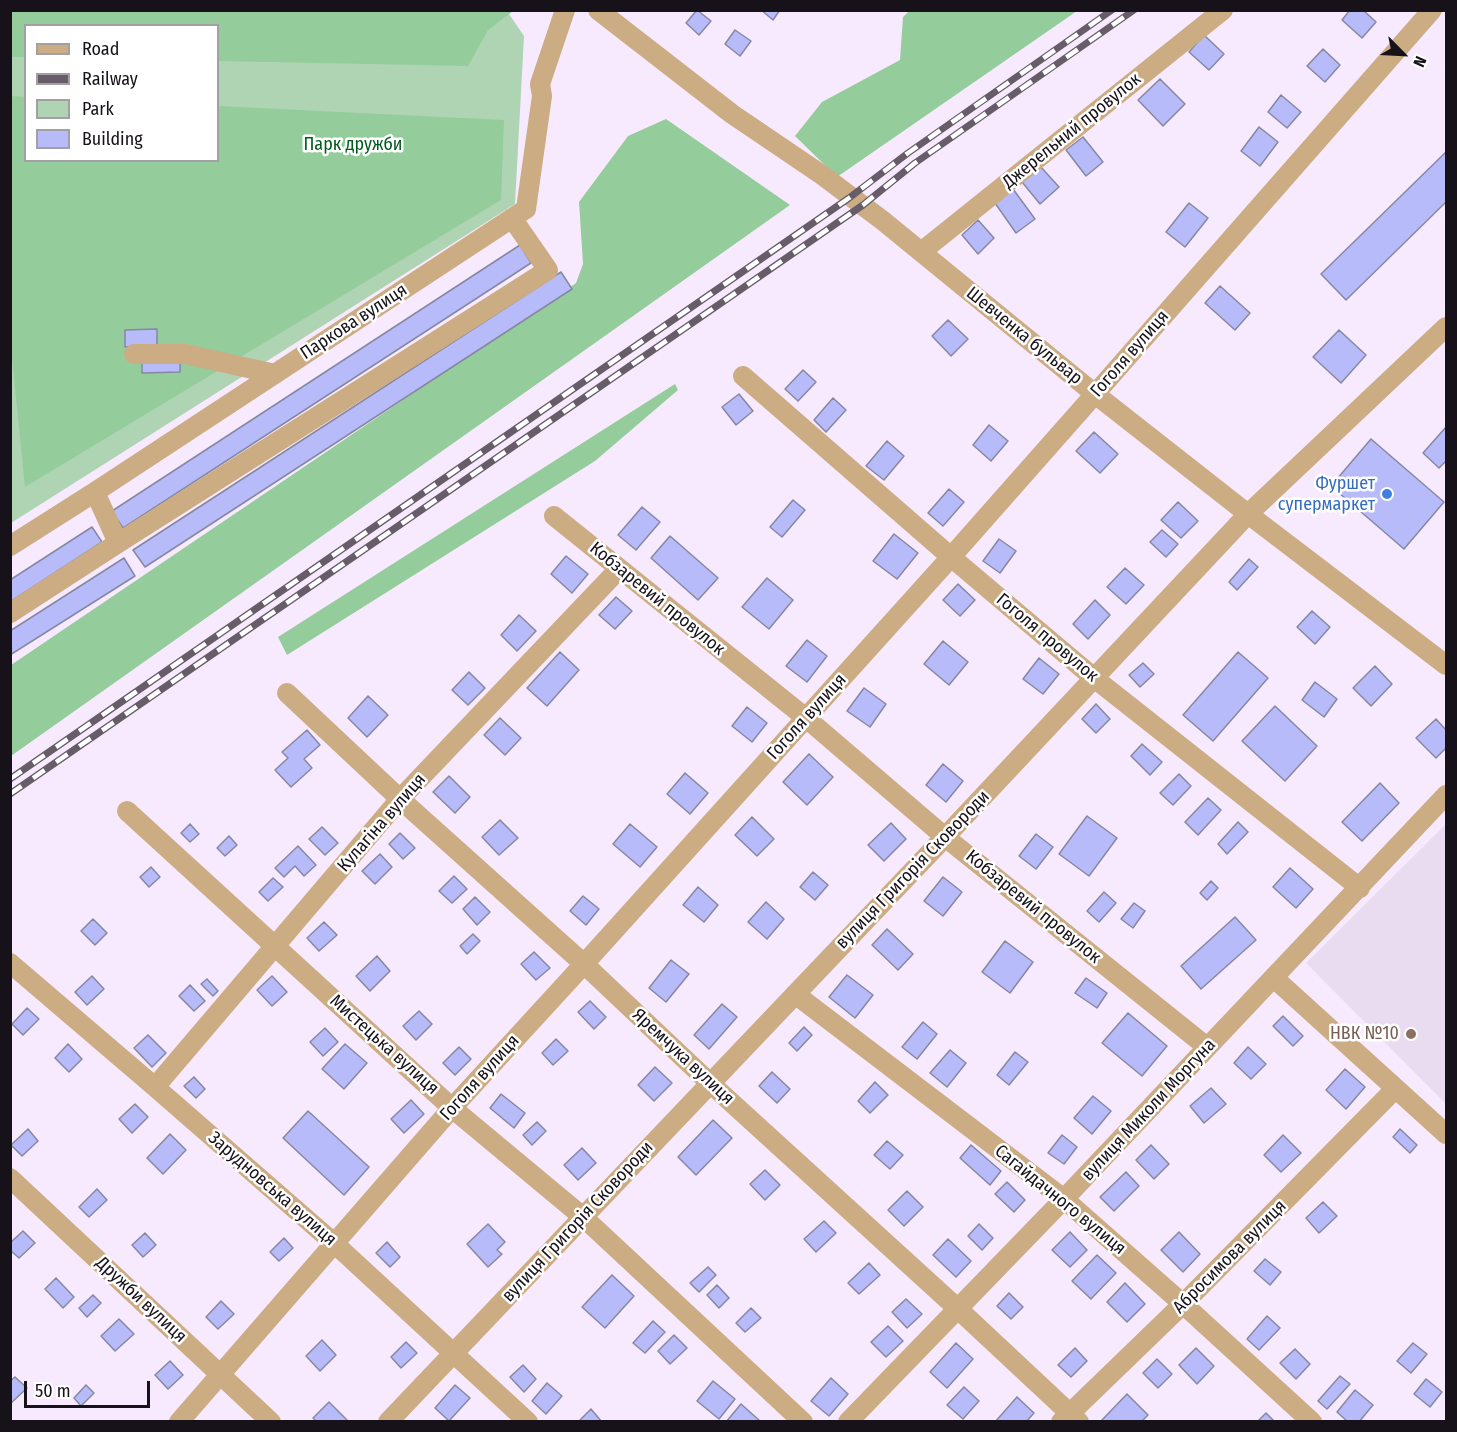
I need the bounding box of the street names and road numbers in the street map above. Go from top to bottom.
street label: Джерельний провулок [998,69,1146,193]
street label: Паркова вулиця [297,279,411,365]
street label: Шевченка бульвар [962,283,1086,389]
street label: Гоголя вулиця [1086,306,1174,402]
street label: Кобзаревий провулок [585,538,729,660]
street label: Гоголя провулок [992,589,1102,687]
street label: Гоголя вулиця [763,670,851,764]
street label: Кулагіна вулиця [333,769,431,877]
street label: вулиця Григорія Сковороди [832,786,994,954]
street label: Кобзаревий провулок [961,846,1105,968]
street label: Мистецька вулиця [325,990,443,1100]
street label: Яремчука вулиця [628,1004,738,1110]
street label: Гоголя вулиця [436,1031,524,1125]
street label: вулиця Миколи Моргуна [1077,1034,1221,1186]
street label: Зарудновська вулиця [203,1127,341,1251]
street label: вулиця Григорія Сковороди [498,1137,658,1307]
street label: Сагайдачного вулиця [990,1140,1130,1260]
street label: Абросимова вулиця [1169,1196,1291,1318]
street label: Дружби вулиця [91,1252,191,1348]

